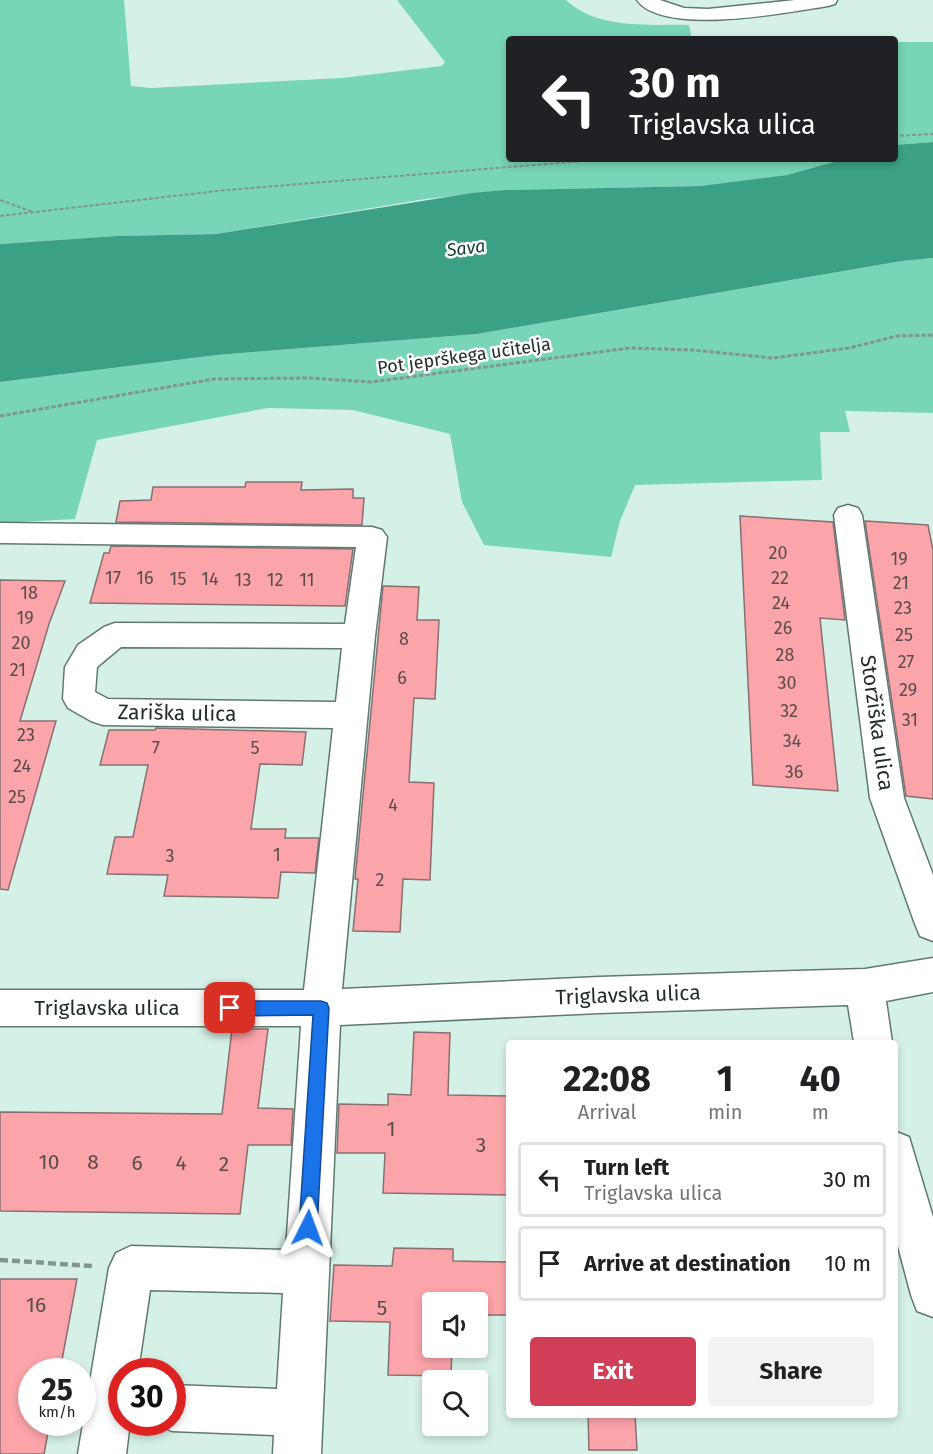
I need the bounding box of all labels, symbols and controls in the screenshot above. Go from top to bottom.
text: 30 m [629,58,721,108]
icon: left [530,60,608,138]
text: Triglavska ulica [629,109,816,141]
water label: Sava [444,235,487,261]
street label: Pot jeprškega učitelja [376,333,552,379]
house number: 20 [769,542,787,564]
house number: 19 [890,548,908,570]
house number: 17 [105,567,121,589]
house number: 16 [136,567,154,589]
house number: 22 [771,567,789,589]
house number: 15 [170,568,186,590]
house number: 14 [201,568,219,590]
house number: 13 [235,569,251,591]
house number: 12 [267,569,283,591]
house number: 11 [299,569,315,591]
house number: 21 [893,572,909,594]
house number: 18 [20,582,38,604]
house number: 24 [772,592,790,614]
house number: 23 [894,597,912,619]
house number: 19 [16,607,34,629]
house number: 26 [774,617,792,639]
house number: 25 [895,624,913,646]
house number: 8 [399,628,409,650]
house number: 20 [12,632,30,654]
house number: 28 [776,644,794,666]
house number: 27 [898,651,914,673]
street label: Storžiška ulica [855,653,899,793]
house number: 21 [10,659,26,681]
house number: 6 [397,667,407,689]
house number: 30 [777,672,797,694]
house number: 29 [899,679,917,701]
street label: Zariška ulica [117,699,237,727]
house number: 32 [780,700,798,722]
house number: 31 [902,709,918,731]
house number: 23 [17,724,35,746]
house number: 34 [783,730,802,752]
house number: 7 [152,737,160,759]
house number: 5 [250,737,260,759]
house number: 24 [13,755,31,777]
house number: 36 [785,761,803,783]
house number: 25 [8,786,26,808]
house number: 4 [388,794,398,816]
house number: 1 [273,844,281,866]
house number: 3 [166,845,174,867]
house number: 2 [376,869,385,891]
street label: Triglavska ulica [555,979,701,1011]
pin [204,982,255,1033]
icon: arrive [213,991,246,1024]
street label: Triglavska ulica [34,995,180,1021]
text: 22:08 [563,1057,651,1101]
text: 1 [717,1057,734,1101]
text: 40 [800,1057,841,1101]
text: Arrival [578,1100,636,1124]
text: min [708,1100,742,1124]
text: m [812,1100,829,1124]
house number: 1 [386,1116,396,1142]
house number: 3 [476,1132,486,1158]
house number: 10 [39,1149,59,1175]
house number: 8 [87,1149,99,1175]
house number: 6 [131,1150,143,1176]
house number: 4 [175,1150,187,1176]
house number: 2 [219,1151,229,1177]
text: Turn left [584,1154,669,1181]
icon: left [533,1163,566,1196]
text: 30 m [823,1166,871,1193]
text: Triglavska ulica [584,1181,722,1205]
position arrow [276,1196,340,1260]
icon: arrive [533,1247,566,1280]
text: Arrive at destination [584,1250,791,1277]
text: 10 m [825,1250,871,1277]
house number: 16 [26,1292,46,1318]
map controls [422,1292,488,1436]
button: sound [422,1292,488,1358]
house number: 5 [377,1295,387,1321]
button: Exit [530,1337,696,1406]
button: Share [708,1337,874,1406]
speed limit sign: 30 [108,1358,186,1436]
button: search [422,1370,488,1436]
text: 25 [41,1372,73,1408]
text: km/h [38,1403,76,1421]

